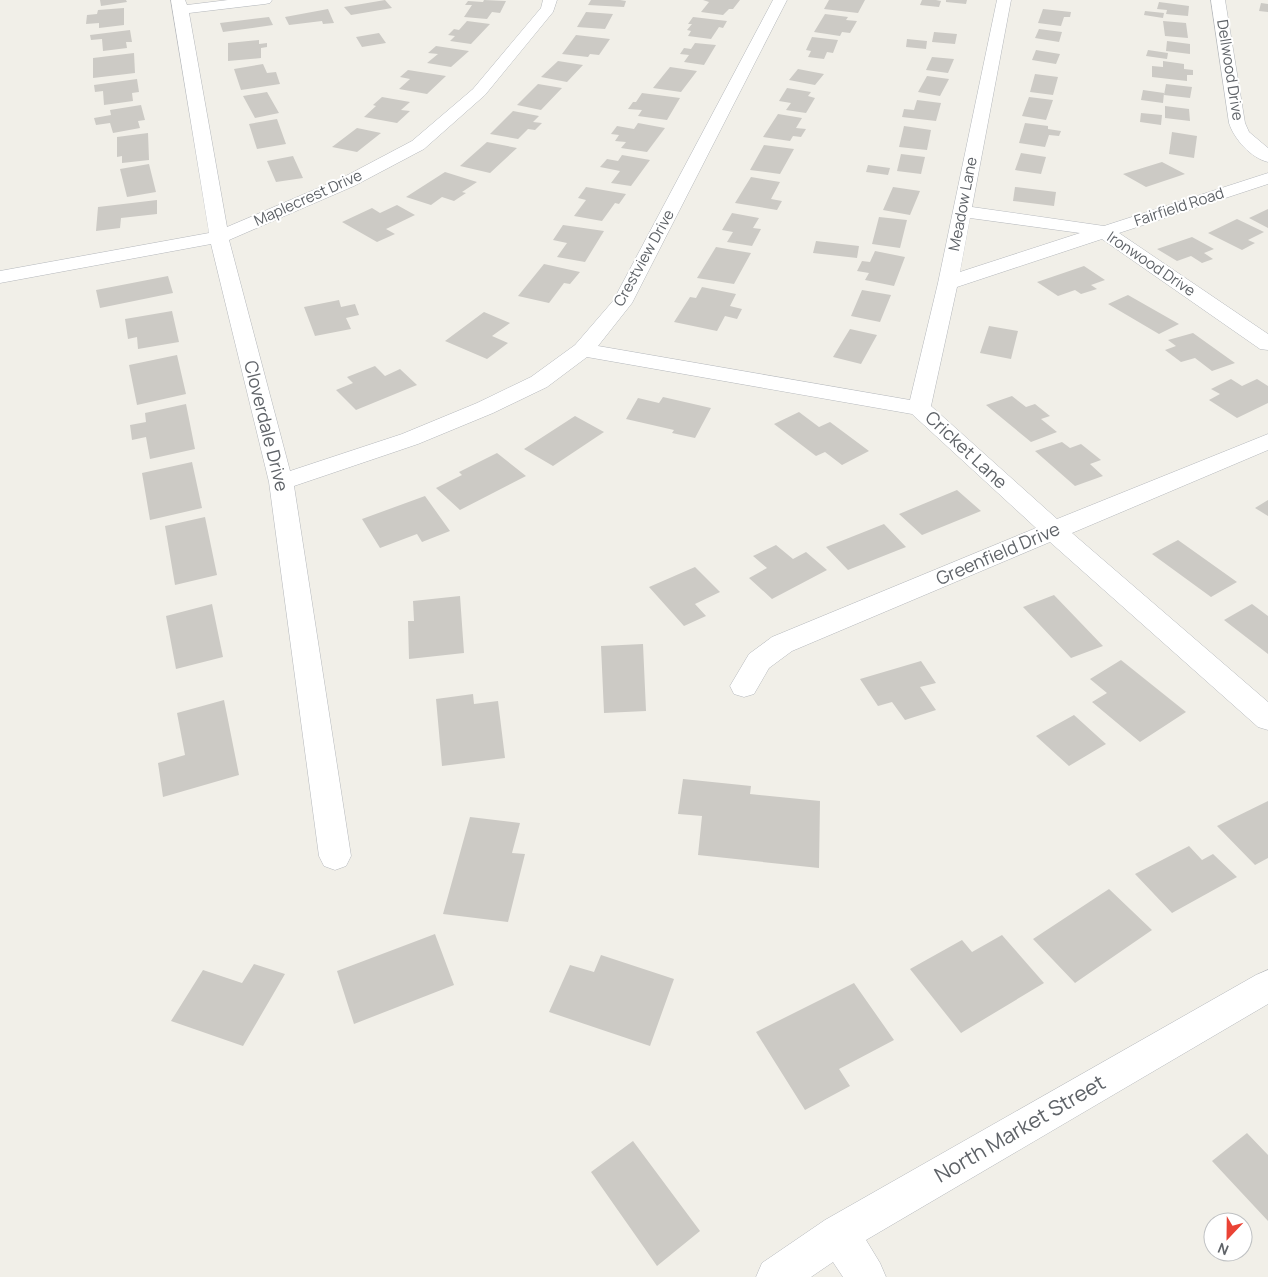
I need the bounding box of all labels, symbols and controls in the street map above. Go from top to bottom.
street label: Dellwood Drive [1212,18,1249,122]
street label: Meadow Lane [943,155,982,253]
street label: Maplecrest Drive [250,164,365,231]
street label: Fairfield Road [1131,182,1226,231]
street label: Crestview Drive [608,205,679,310]
street label: Ironwood Drive [1103,226,1200,301]
street label: Cloverdale Drive [239,358,295,494]
street label: Cricket Lane [920,405,1013,493]
street label: Greenfield Drive [932,516,1063,590]
street label: North Market Street [929,1068,1110,1189]
north arrow [1203,1212,1253,1262]
text: N [1215,1239,1231,1260]

